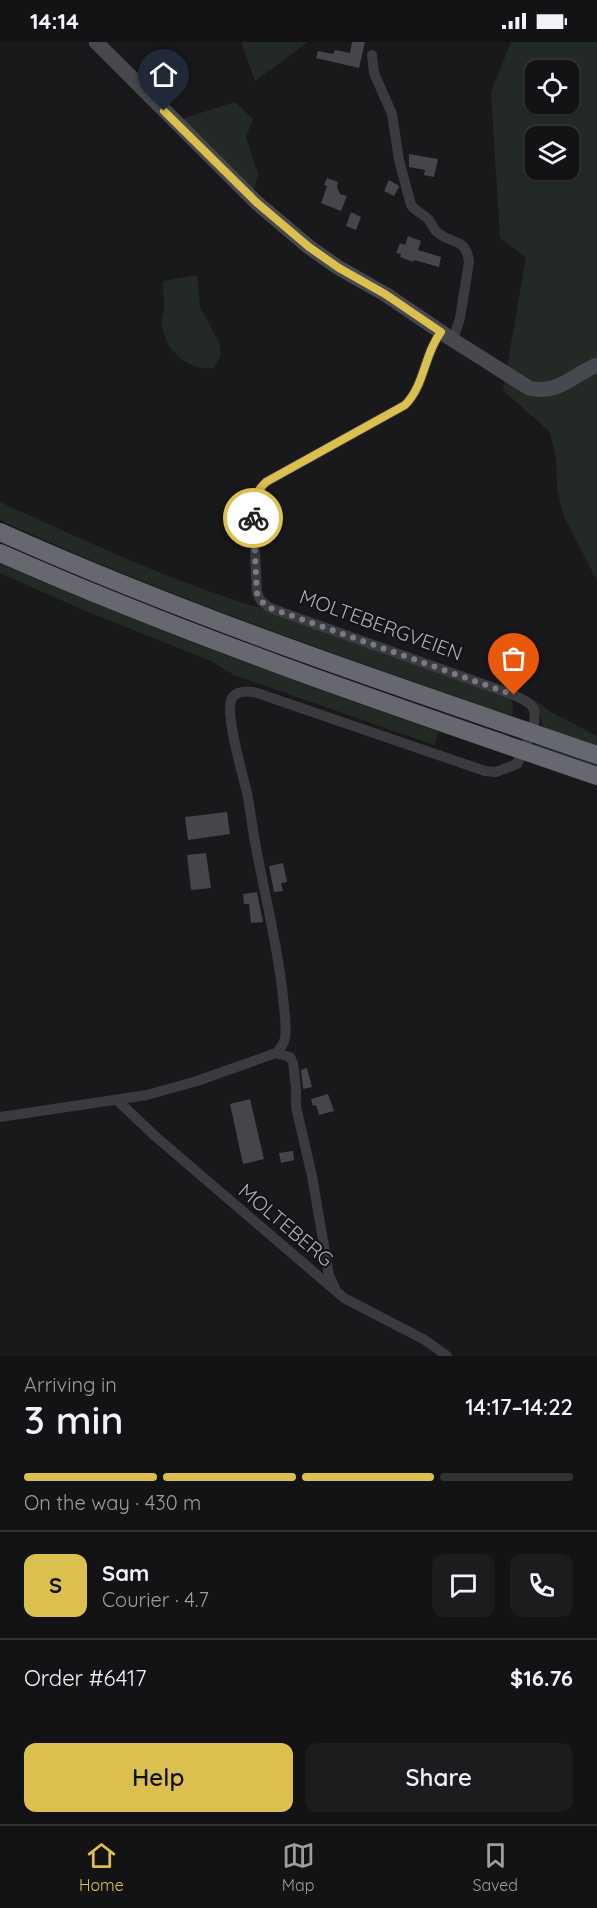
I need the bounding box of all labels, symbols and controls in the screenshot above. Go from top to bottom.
text: 14:14 [30,7,79,35]
pin [138,49,189,111]
icon: home [147,58,180,91]
map controls [525,60,579,180]
button: locate [525,60,579,114]
button: layers [525,126,579,180]
courier [223,488,283,548]
icon: bike [237,502,270,535]
street label: MOLTEBERGVEIEN [296,583,466,666]
pin [488,633,539,695]
icon: bag [497,642,530,675]
street label: MOLTEBERG [234,1178,339,1272]
text: Arriving in [24,1372,117,1397]
text: 14:17–14:22 [465,1393,573,1421]
text: 3 min [24,1395,123,1444]
text: On the way · 430 m [24,1490,201,1515]
button: chat [432,1554,495,1617]
button: phone [510,1554,573,1617]
text: Sam [102,1559,149,1587]
text: S [49,1571,62,1599]
text: Courier · 4.7 [102,1587,209,1612]
text: Order #6417 [24,1664,147,1692]
text: $16.76 [510,1664,573,1692]
button: Help [24,1743,293,1812]
button: Share [305,1743,573,1812]
tab: Home [79,1839,124,1895]
tab: Map [282,1839,315,1895]
tab: Saved [472,1839,518,1895]

